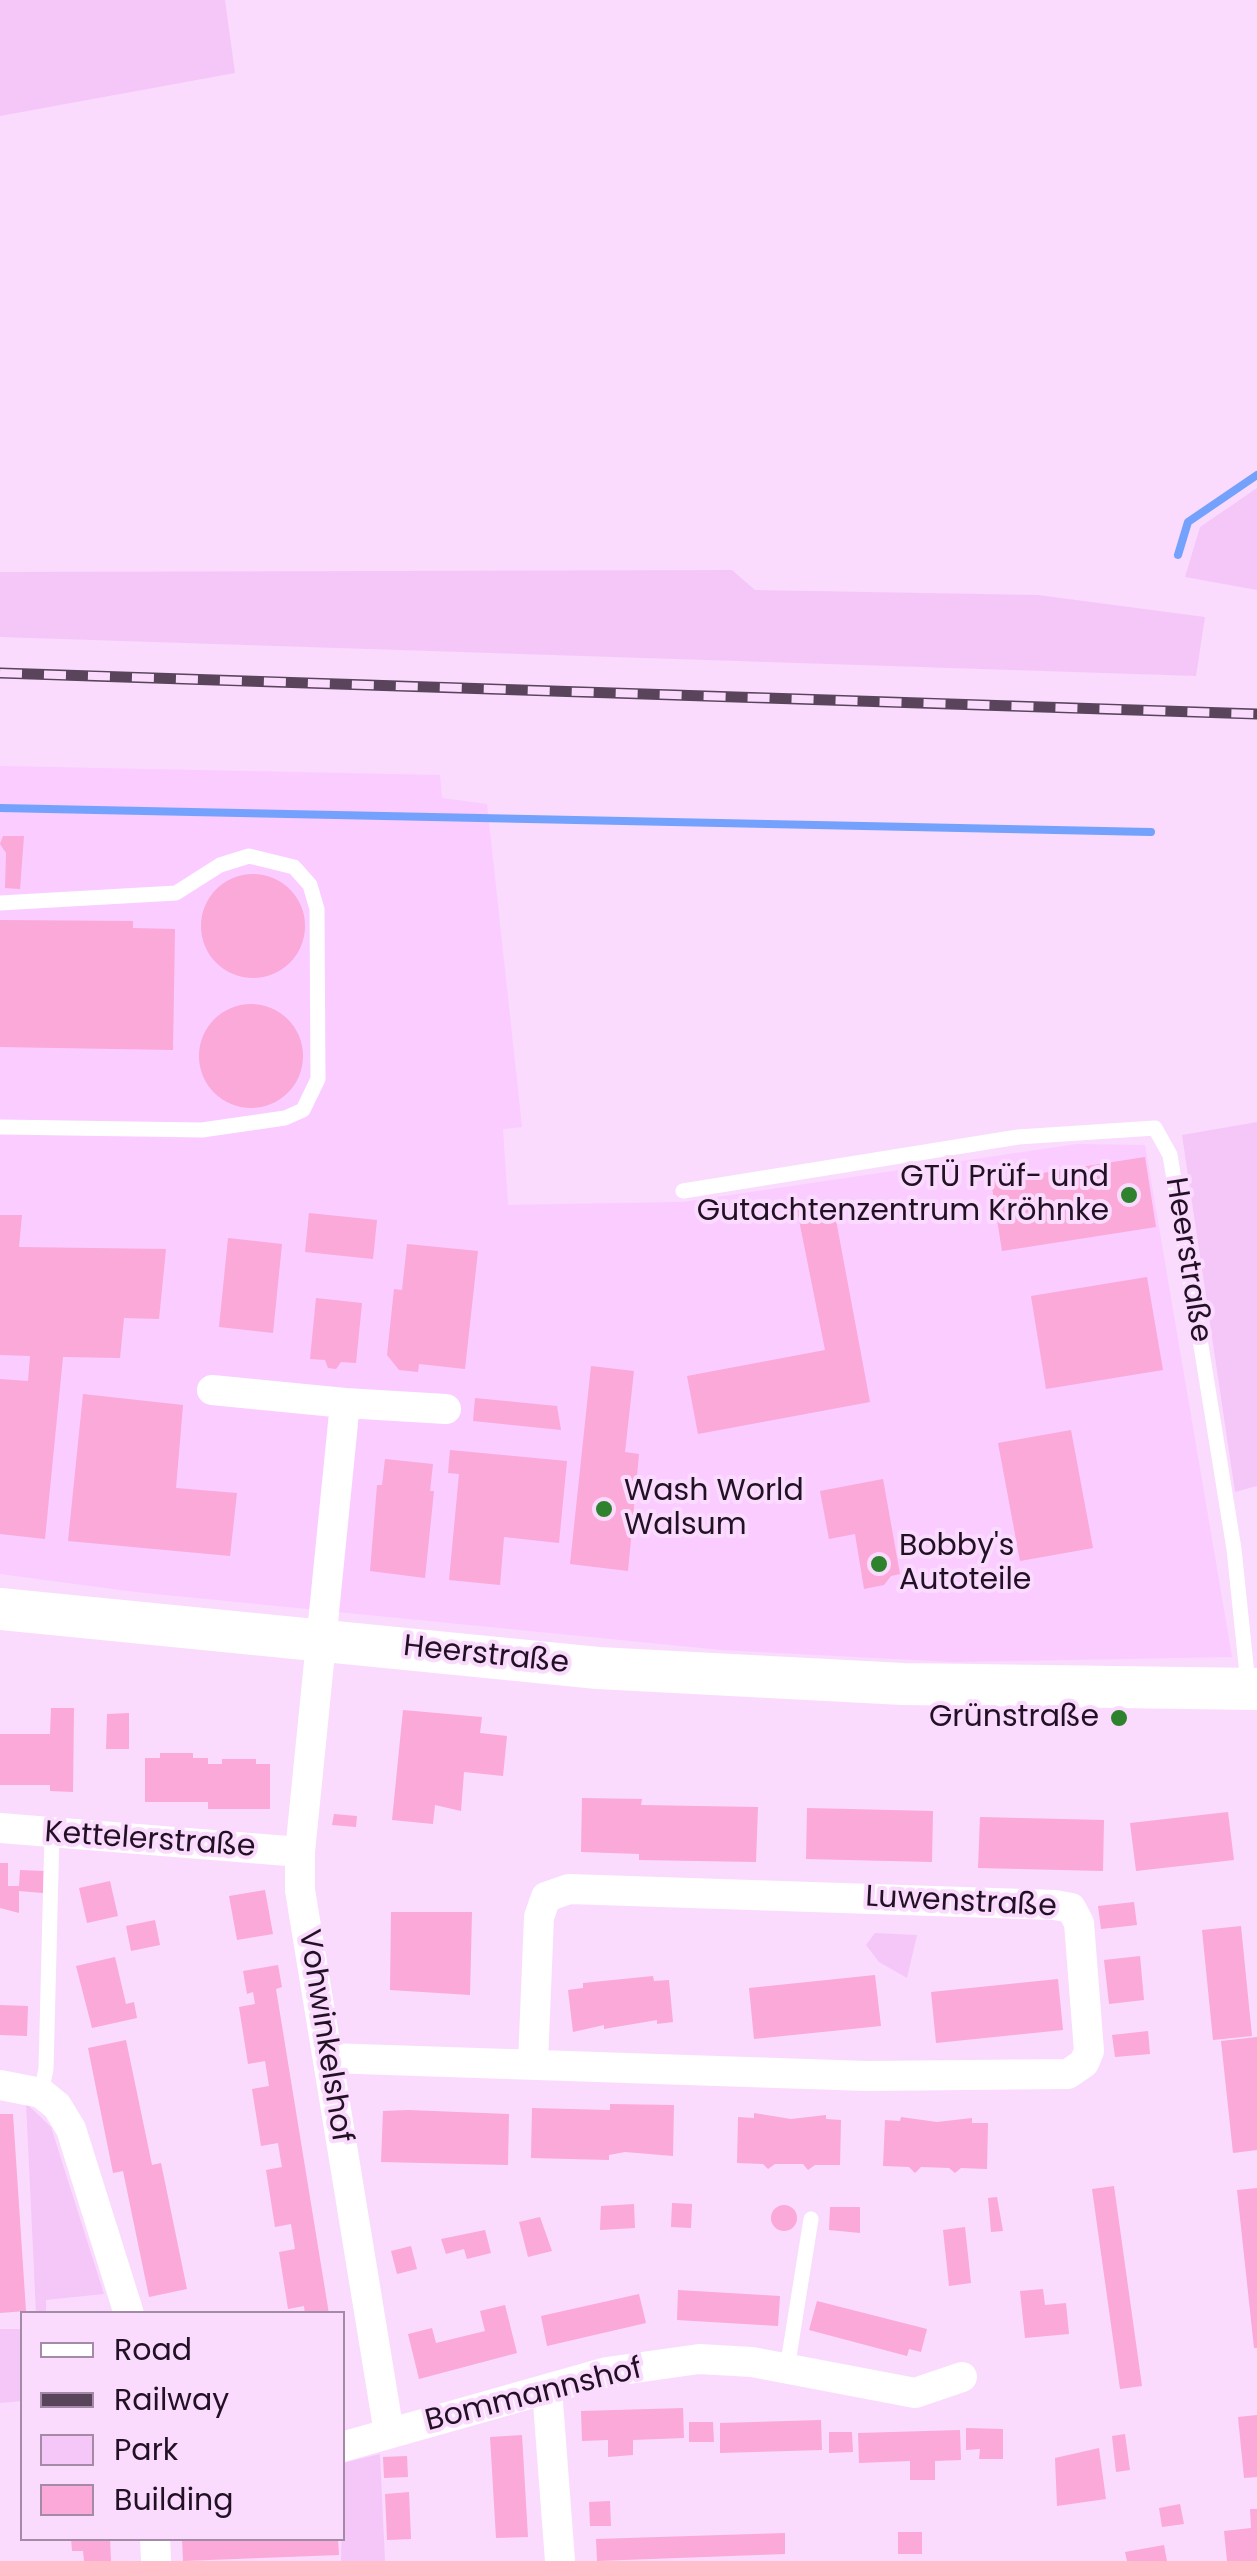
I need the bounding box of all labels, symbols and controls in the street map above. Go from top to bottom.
place label: GTÜ Prüf- und Gutachtenzentrum Kröhnke [697,1160,1109,1230]
street label: Heerstraße [1156,1175,1218,1345]
marker: GTÜ Prüf- und Gutachtenzentrum Kröhnke [1118,1184,1140,1206]
place label: Wash World Walsum [624,1474,804,1544]
marker: Wash World Walsum [593,1498,615,1520]
place label: Bobby's Autoteile [899,1529,1031,1600]
marker: Bobby's Autoteile [868,1553,890,1575]
street label: Heerstraße [401,1629,571,1683]
place label: Grünstraße [929,1700,1099,1736]
marker: Grünstraße [1108,1707,1130,1729]
street label: Kettelerstraße [43,1816,257,1866]
street label: Luwenstraße [864,1880,1058,1926]
street label: Vohwinkelshof [289,1927,359,2145]
legend [20,2311,345,2541]
text: Road [114,2328,192,2371]
street label: Bommannshof [422,2352,646,2440]
text: Railway [114,2378,229,2421]
text: Park [114,2428,178,2471]
text: Building [114,2478,234,2521]

